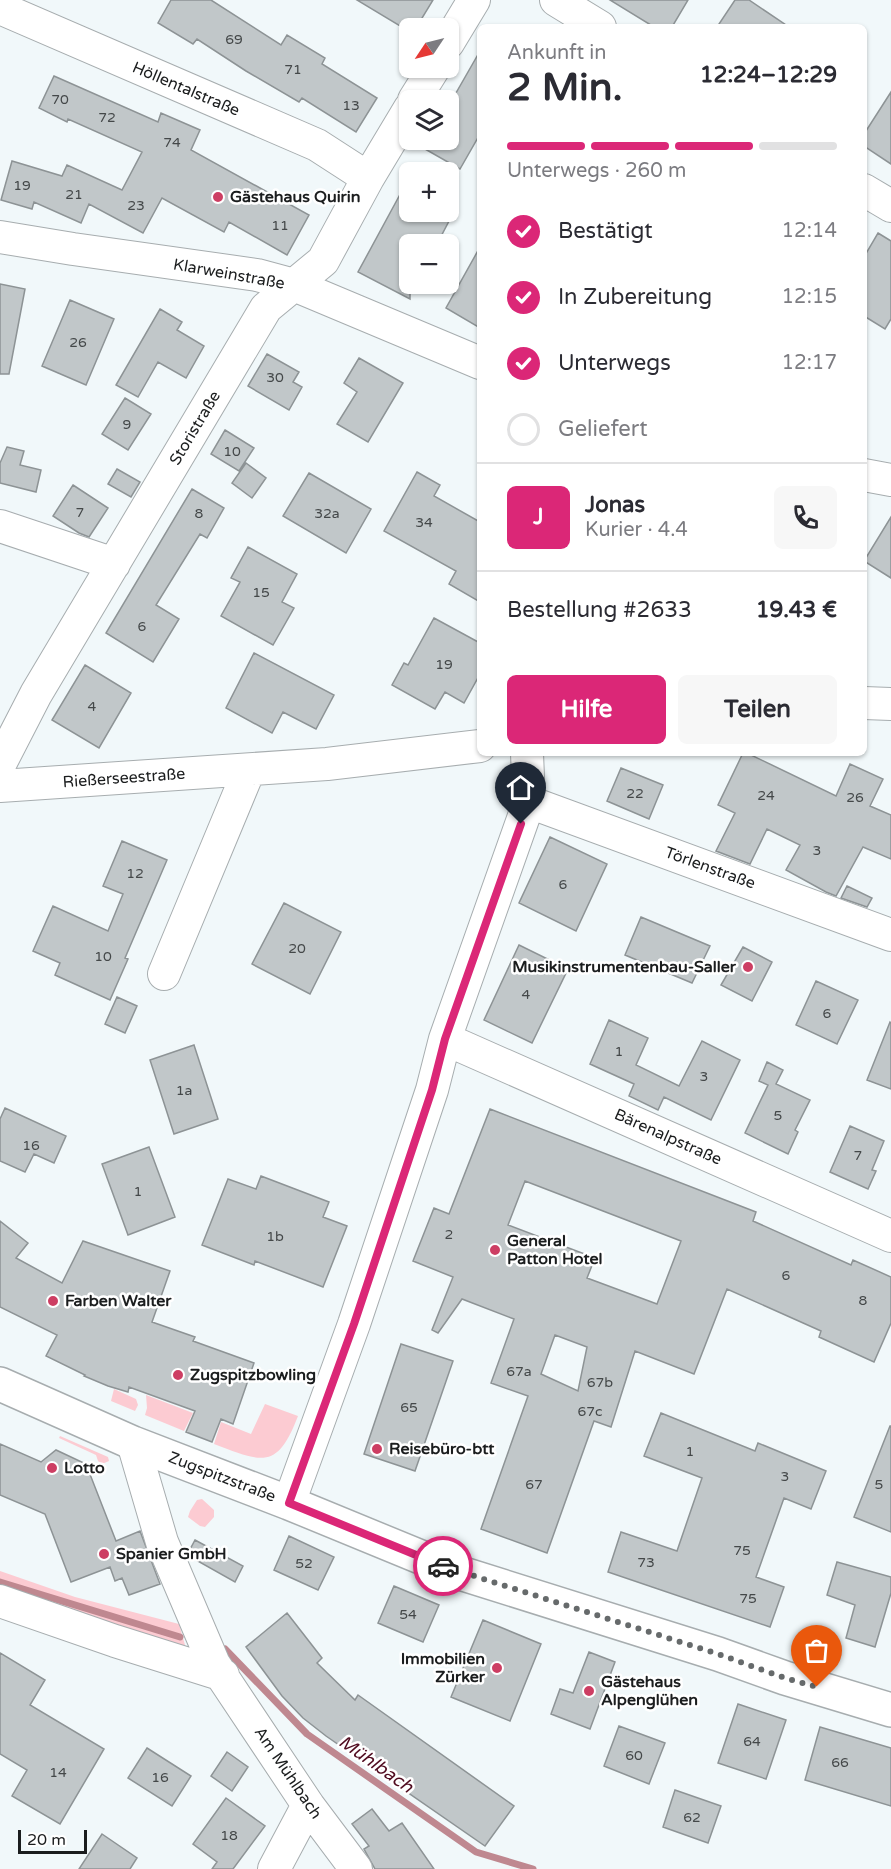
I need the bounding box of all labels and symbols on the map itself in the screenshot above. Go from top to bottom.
north arrow [399,18,459,78]
house number: 69 [225,31,243,48]
street label: Höllentalstraße [129,57,243,121]
house number: 71 [284,61,302,78]
house number: 70 [51,91,69,108]
house number: 13 [342,97,360,114]
house number: 72 [98,109,116,126]
house number: 74 [163,134,181,151]
house number: 19 [13,177,31,194]
house number: 21 [65,186,83,203]
place label: Gästehaus Quirin [230,187,360,207]
marker: Gästehaus Quirin [211,190,225,204]
house number: 23 [127,197,145,214]
house number: 11 [271,217,289,234]
street label: Klarweinstraße [172,254,286,294]
house number: 26 [69,334,87,351]
house number: 30 [266,369,284,386]
street label: Storistraße [165,387,225,469]
house number: 9 [123,416,131,433]
house number: 10 [223,443,241,460]
house number: 7 [76,504,84,521]
house number: 8 [195,505,204,522]
house number: 32a [314,505,340,522]
house number: 34 [415,514,433,531]
house number: 15 [252,584,270,601]
house number: 6 [138,618,147,635]
house number: 19 [435,656,453,673]
house number: 4 [88,698,97,715]
pin [495,762,546,824]
street label: Rießerseestraße [62,764,186,792]
house number: 22 [626,785,644,802]
house number: 24 [757,787,775,804]
house number: 26 [846,789,864,806]
street label: Törlenstraße [662,842,758,894]
house number: 3 [813,842,821,859]
house number: 12 [126,865,144,882]
house number: 6 [559,876,568,893]
house number: 20 [288,940,306,957]
house number: 10 [94,948,112,965]
place label: Musikinstrumentenbau-Saller [512,957,737,977]
marker: Musikinstrumentenbau-Saller [741,960,755,974]
house number: 4 [522,986,531,1003]
house number: 6 [823,1005,832,1022]
house number: 1 [615,1043,623,1060]
house number: 3 [700,1068,708,1085]
house number: 1a [176,1082,192,1099]
street label: Bärenalpstraße [611,1104,725,1170]
house number: 5 [774,1107,782,1124]
house number: 16 [22,1137,40,1154]
house number: 7 [854,1147,862,1164]
house number: 1 [134,1183,142,1200]
house number: 2 [445,1226,453,1243]
house number: 1b [266,1228,284,1245]
place label: General Patton Hotel [507,1231,602,1269]
marker: General Patton Hotel [488,1243,502,1257]
house number: 6 [782,1267,791,1284]
place label: Farben Walter [65,1291,172,1311]
house number: 8 [859,1292,868,1309]
marker: Farben Walter [46,1294,60,1308]
house number: 67a [506,1363,532,1380]
place label: Zugspitzbowling [190,1365,316,1385]
marker: Zugspitzbowling [171,1368,185,1382]
house number: 67b [587,1374,613,1391]
house number: 65 [400,1399,418,1416]
house number: 67c [577,1403,603,1420]
place label: Reisebüro-btt [389,1439,495,1459]
marker: Reisebüro-btt [370,1442,384,1456]
house number: 1 [686,1443,694,1460]
street label: Zugspitzstraße [165,1447,279,1507]
place label: Lotto [64,1458,105,1478]
marker: Lotto [45,1461,59,1475]
house number: 3 [781,1468,789,1485]
house number: 67 [525,1476,543,1493]
house number: 5 [875,1476,883,1493]
courier [413,1536,473,1596]
house number: 75 [733,1542,751,1559]
place label: Spanier GmbH [116,1544,227,1564]
marker: Spanier GmbH [97,1547,111,1561]
house number: 73 [637,1554,655,1571]
house number: 52 [295,1555,313,1572]
house number: 75 [739,1590,757,1607]
house number: 54 [399,1606,417,1623]
pin [791,1625,842,1687]
place label: Immobilien Zürker [401,1649,486,1687]
marker: Immobilien Zürker [490,1661,504,1675]
place label: Gästehaus Alpenglühen [601,1672,698,1710]
marker: Gästehaus Alpenglühen [582,1684,596,1698]
street label: Am Mühlbach [250,1723,326,1823]
water label: Mühlbach [335,1730,418,1798]
house number: 64 [743,1733,761,1750]
house number: 60 [625,1747,643,1764]
house number: 66 [831,1754,849,1771]
house number: 14 [49,1764,67,1781]
house number: 16 [151,1769,169,1786]
house number: 62 [683,1809,701,1826]
scale bar [18,1827,87,1854]
house number: 18 [220,1827,238,1844]

